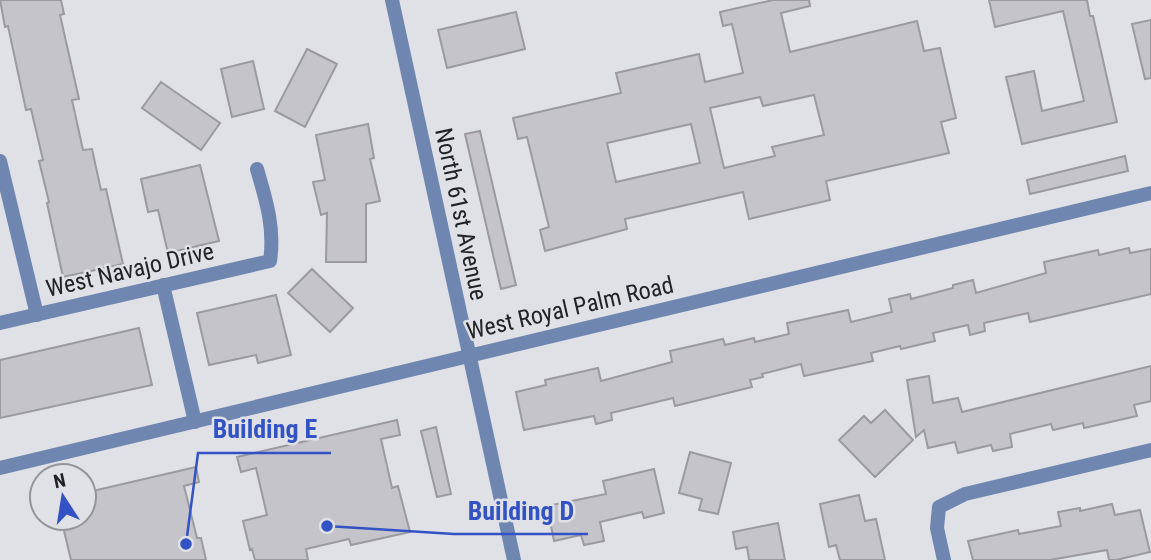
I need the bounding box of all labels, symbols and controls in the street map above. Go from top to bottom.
street label: North 61st Avenue [429,125,493,303]
street label: West Navajo Drive [43,237,217,303]
street label: West Royal Palm Road [464,271,676,345]
callout: Building E [198,406,331,453]
text: Building E [213,414,318,444]
north arrow [28,462,98,532]
text: N [51,468,68,493]
callout: Building D [454,487,588,534]
text: Building D [468,496,574,526]

